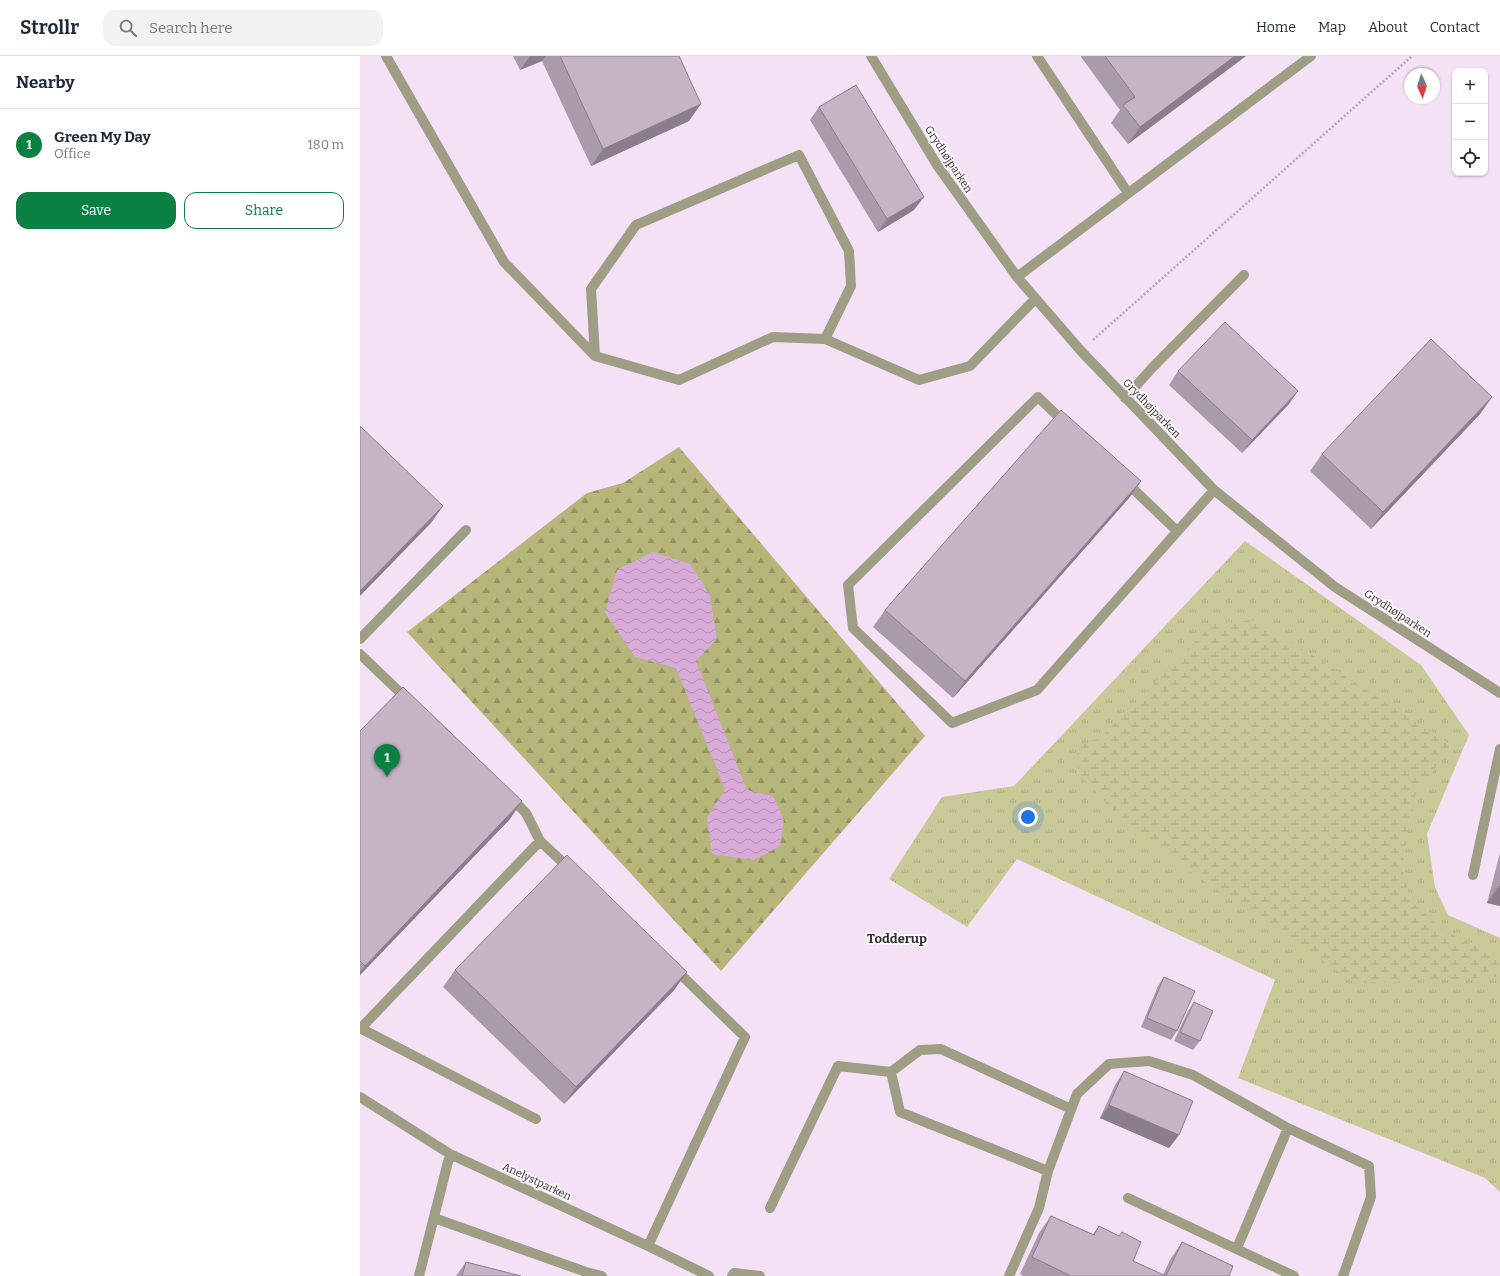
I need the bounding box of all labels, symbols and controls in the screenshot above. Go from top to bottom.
search box [103,10,383,46]
text: Strollr [20,16,79,39]
icon: search [117,17,139,39]
text: Search here [149,19,232,37]
text: Home [1256,19,1296,36]
text: Map [1318,19,1346,36]
text: About [1368,19,1408,36]
text: Contact [1430,19,1480,36]
north arrow [1404,68,1440,104]
map controls [1452,68,1488,176]
button: + [1452,68,1488,104]
text: Nearby [16,72,75,93]
button: − [1452,104,1488,140]
street label: Grydhøjparken [922,123,975,195]
text: Green My Day [54,128,151,146]
text: 1 [26,137,32,152]
text: 180 m [308,137,344,152]
button: locate [1452,140,1488,176]
text: Office [54,146,90,161]
button: Save [16,192,176,229]
button: Share [184,192,344,229]
street label: Grydhøjparken [1120,376,1183,441]
street label: Grydhøjparken [1362,587,1434,640]
pin: 1 [374,744,400,777]
your location [1018,807,1038,827]
district label: Todderup [867,931,927,946]
street label: Anelystparken [500,1160,573,1203]

